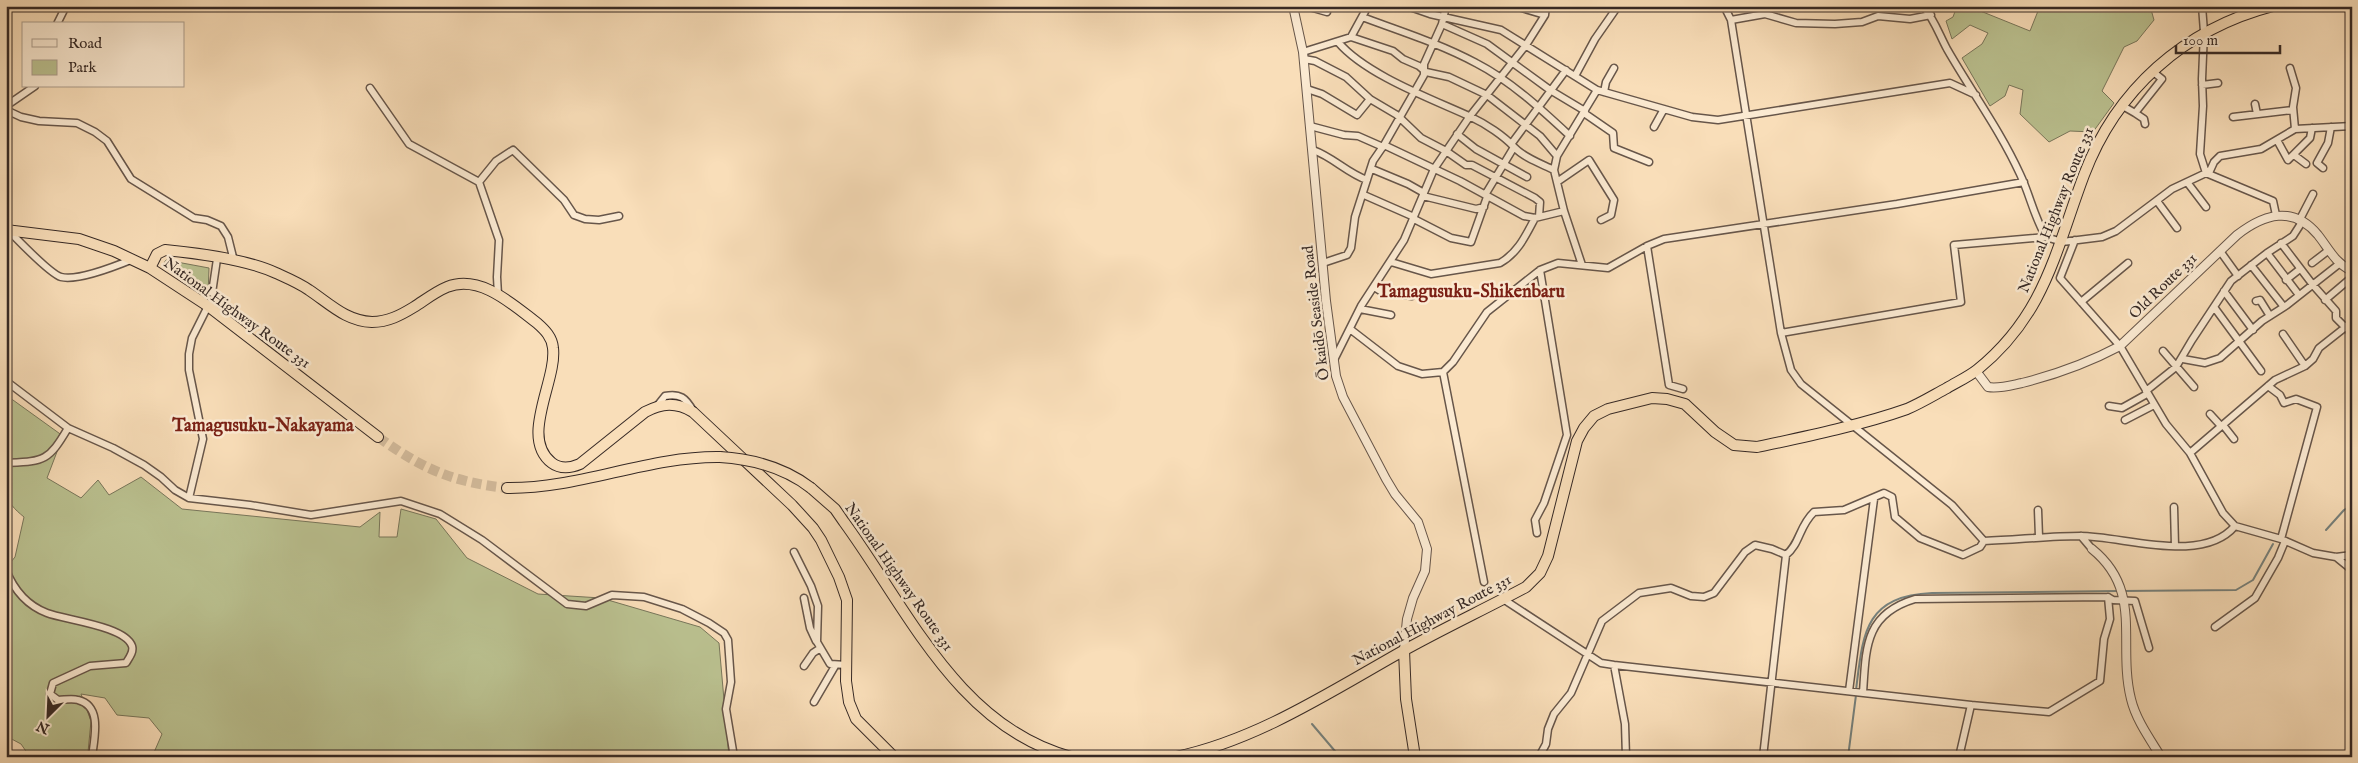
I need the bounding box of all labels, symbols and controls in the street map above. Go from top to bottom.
legend [22,22,185,88]
scale bar [2176,22,2279,54]
text: 100 m [2183,31,2219,50]
text: Road [68,34,103,53]
text: Park [68,58,98,77]
street label: National Highway Route 331 [2014,124,2098,296]
street label: Ō kaidō Seaside Road [1298,243,1334,382]
street label: Old Route 331 [2125,249,2201,323]
street label: National Highway Route 331 [160,253,314,373]
district label: Tamagusuku-Shikenbaru [1376,281,1565,304]
district label: Tamagusuku-Nakayama [171,415,355,438]
street label: National Highway Route 331 [840,499,958,655]
street label: National Highway Route 331 [1349,570,1515,670]
north arrow [22,690,72,740]
text: N [34,716,53,738]

